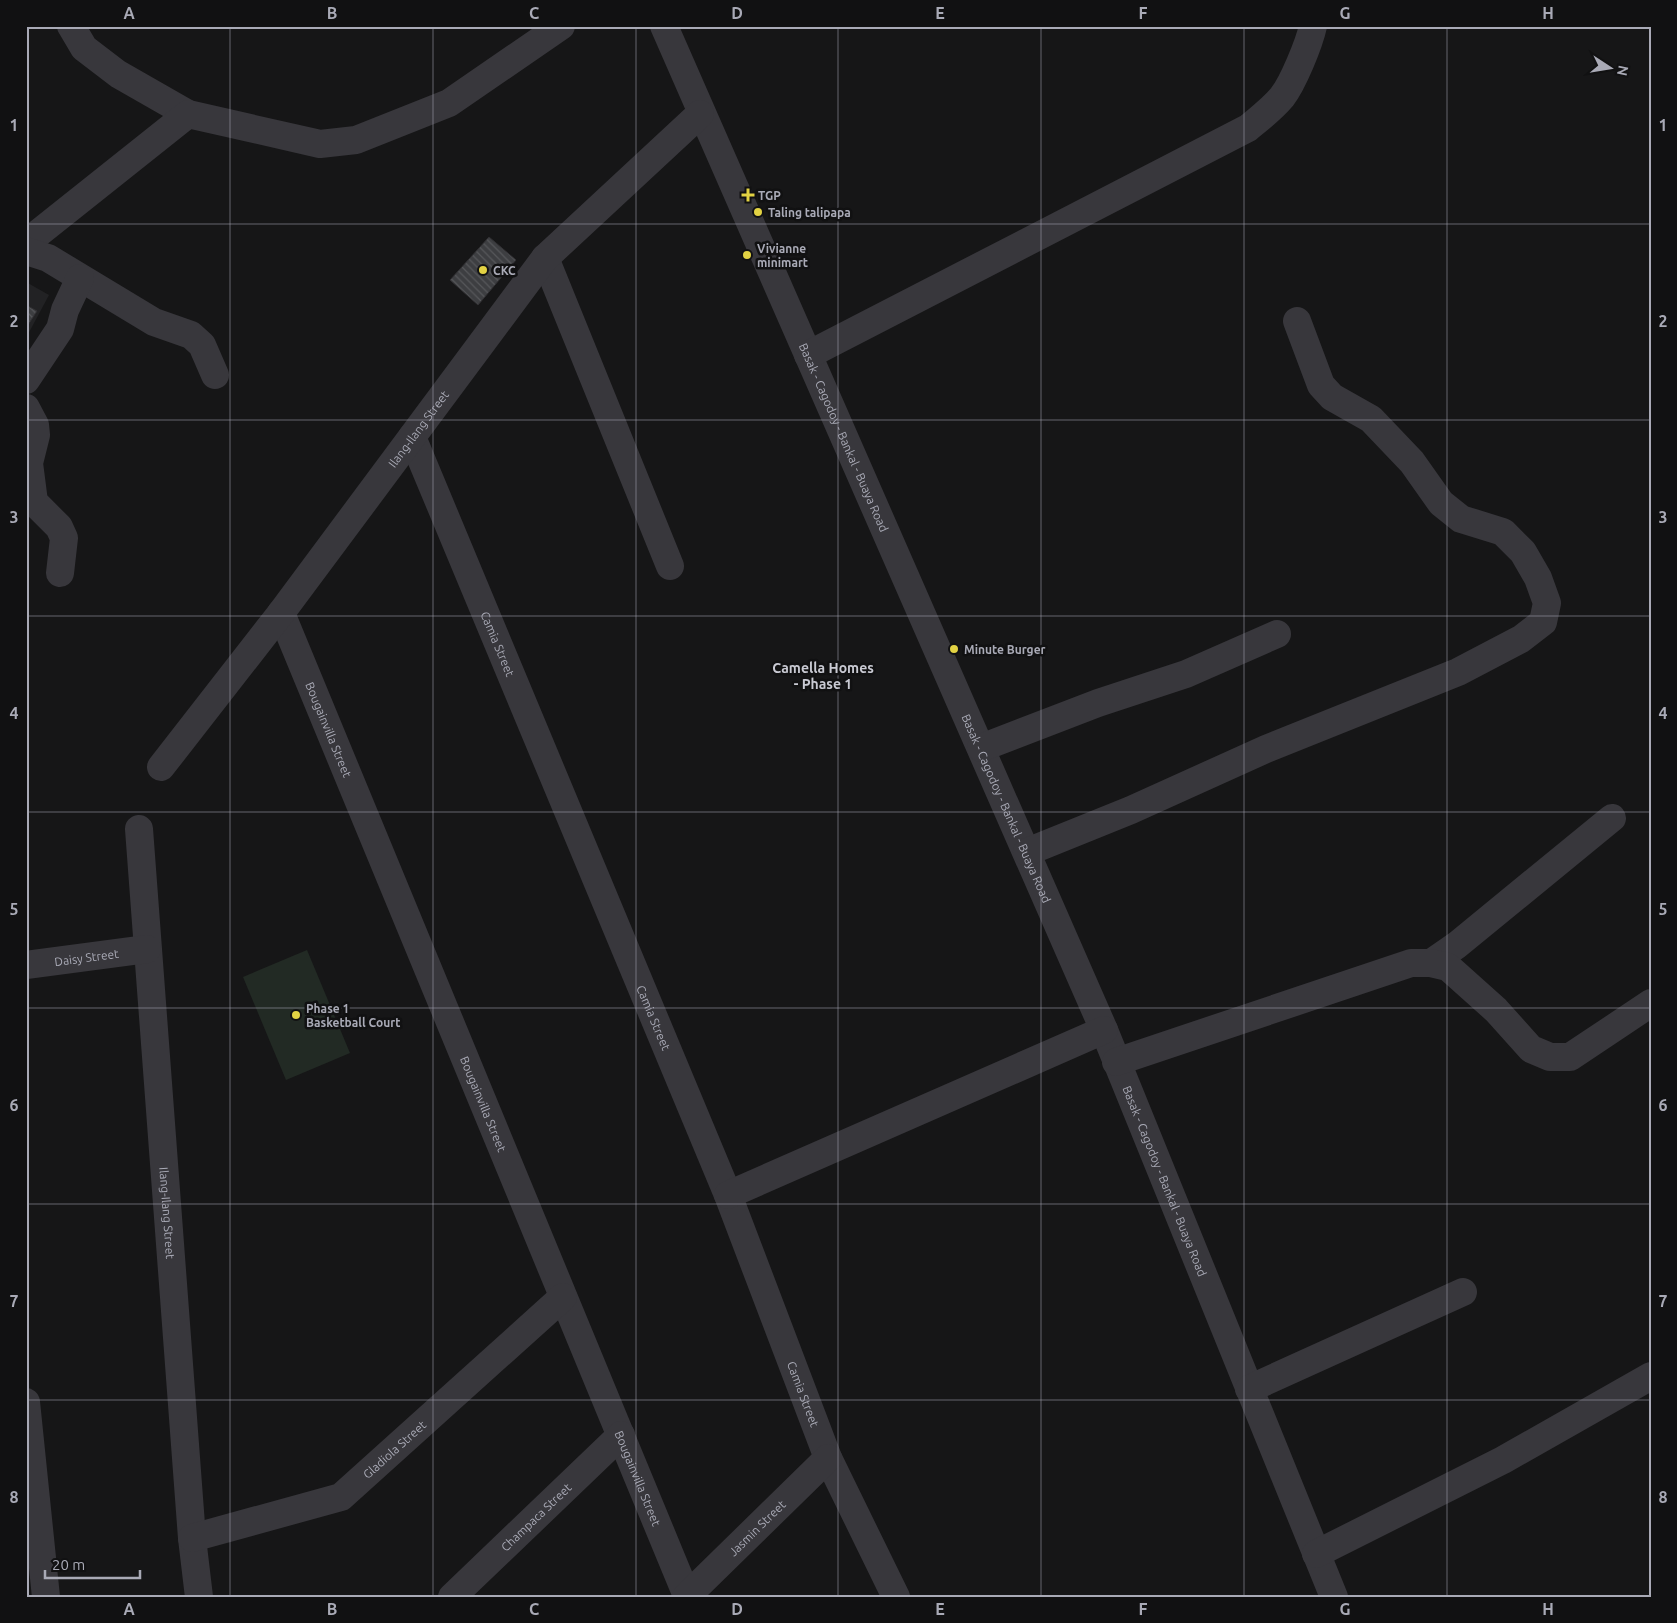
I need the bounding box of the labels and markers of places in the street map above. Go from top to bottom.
marker: TGP [742,189,754,201]
place label: TGP [758,189,781,202]
marker: Taling talipapa [752,206,764,218]
place label: Taling talipapa [768,206,851,219]
place label: Vivianne minimart [757,242,808,269]
marker: Vivianne minimart [741,249,753,261]
marker: CKC [477,264,489,276]
place label: CKC [493,264,516,277]
marker: Minute Burger [948,643,960,655]
place label: Minute Burger [964,643,1046,656]
place label: Phase 1 Basketball Court [306,1002,400,1029]
marker: Phase 1 Basketball Court [290,1009,302,1021]

